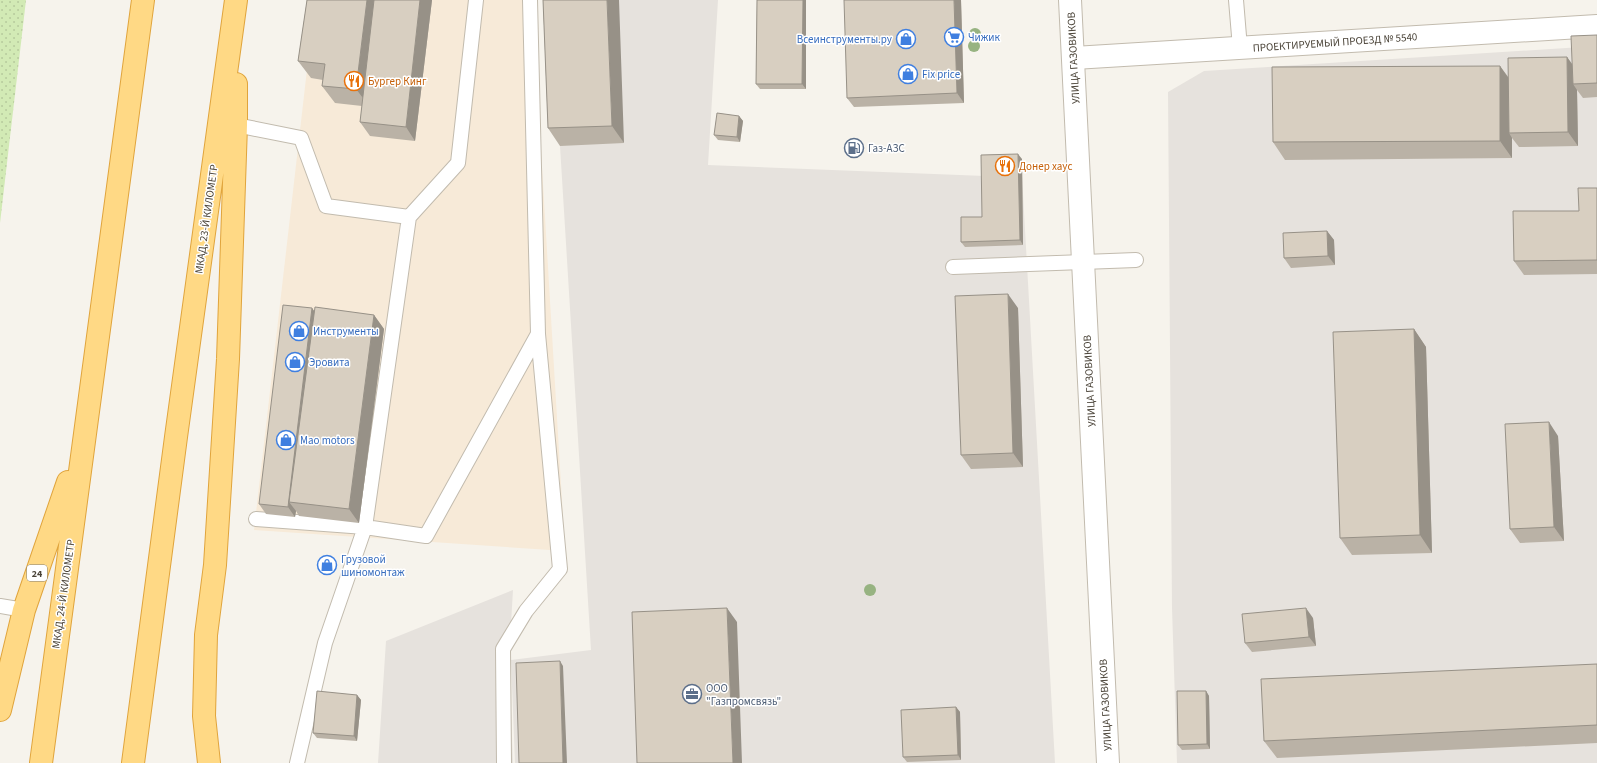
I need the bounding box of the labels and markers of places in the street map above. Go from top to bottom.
supermarket icon: Чижик [943,26,965,48]
shop icon: Всеинструменты.ру [895,28,917,50]
place label: Чижик [968,30,1001,45]
place label: Всеинструменты.ру [797,32,892,47]
shop icon: Fix price [897,63,919,85]
place label: Fix price [922,67,961,82]
restaurant icon: Бургер Кинг [343,70,365,92]
place label: Бургер Кинг [368,74,427,89]
fuel station icon: Газ-АЗС [843,137,865,159]
place label: Газ-АЗС [868,141,905,156]
restaurant icon: Донер хаус [994,155,1016,177]
place label: Донер хаус [1019,159,1072,174]
shop icon: Инструменты [288,320,310,342]
place label: Инструменты [313,324,379,339]
shop icon: Эровита [284,351,306,373]
place label: Эровита [309,355,350,370]
shop icon: Mao motors [275,429,297,451]
place label: Mao motors [300,433,355,448]
place label: Грузовой шиномонтаж [341,552,405,580]
shop icon: Грузовой шиномонтаж [316,554,338,576]
place label: ООО "Газпромсвязь" [706,681,781,709]
office icon: ООО "Газпромсвязь" [681,683,703,705]

